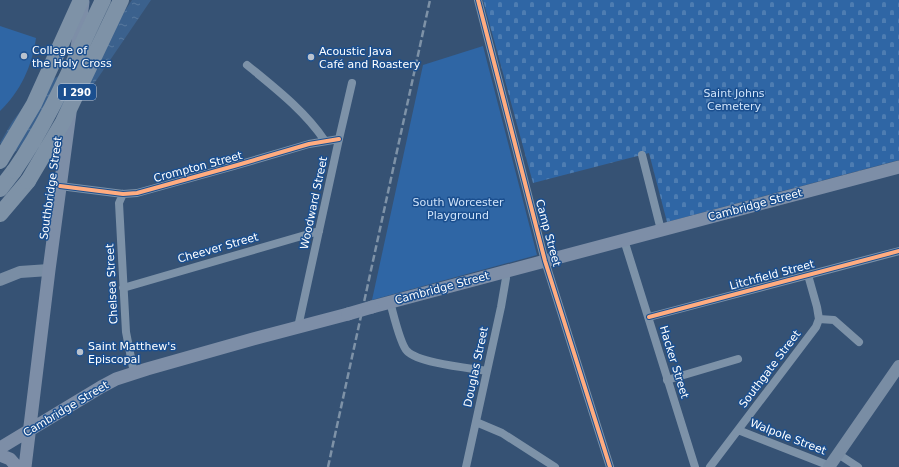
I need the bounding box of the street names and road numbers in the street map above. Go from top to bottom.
road number: I 290 [58,84,96,100]
street label: Southbridge Street [37,135,65,240]
street label: Crompton Street [152,149,244,185]
street label: Woodward Street [298,155,330,251]
street label: Cambridge Street [706,186,804,224]
street label: Camp Street [533,198,563,269]
street label: Cheever Street [176,230,260,266]
street label: Chelsea Street [103,243,121,325]
street label: Litchfield Street [728,257,816,293]
street label: Cambridge Street [393,269,491,307]
street label: Hacker Street [657,324,691,401]
street label: Douglas Street [461,325,491,408]
street label: Southgate Street [737,327,804,410]
street label: Cambridge Street [21,378,112,440]
street label: Walpole Street [748,417,829,458]

